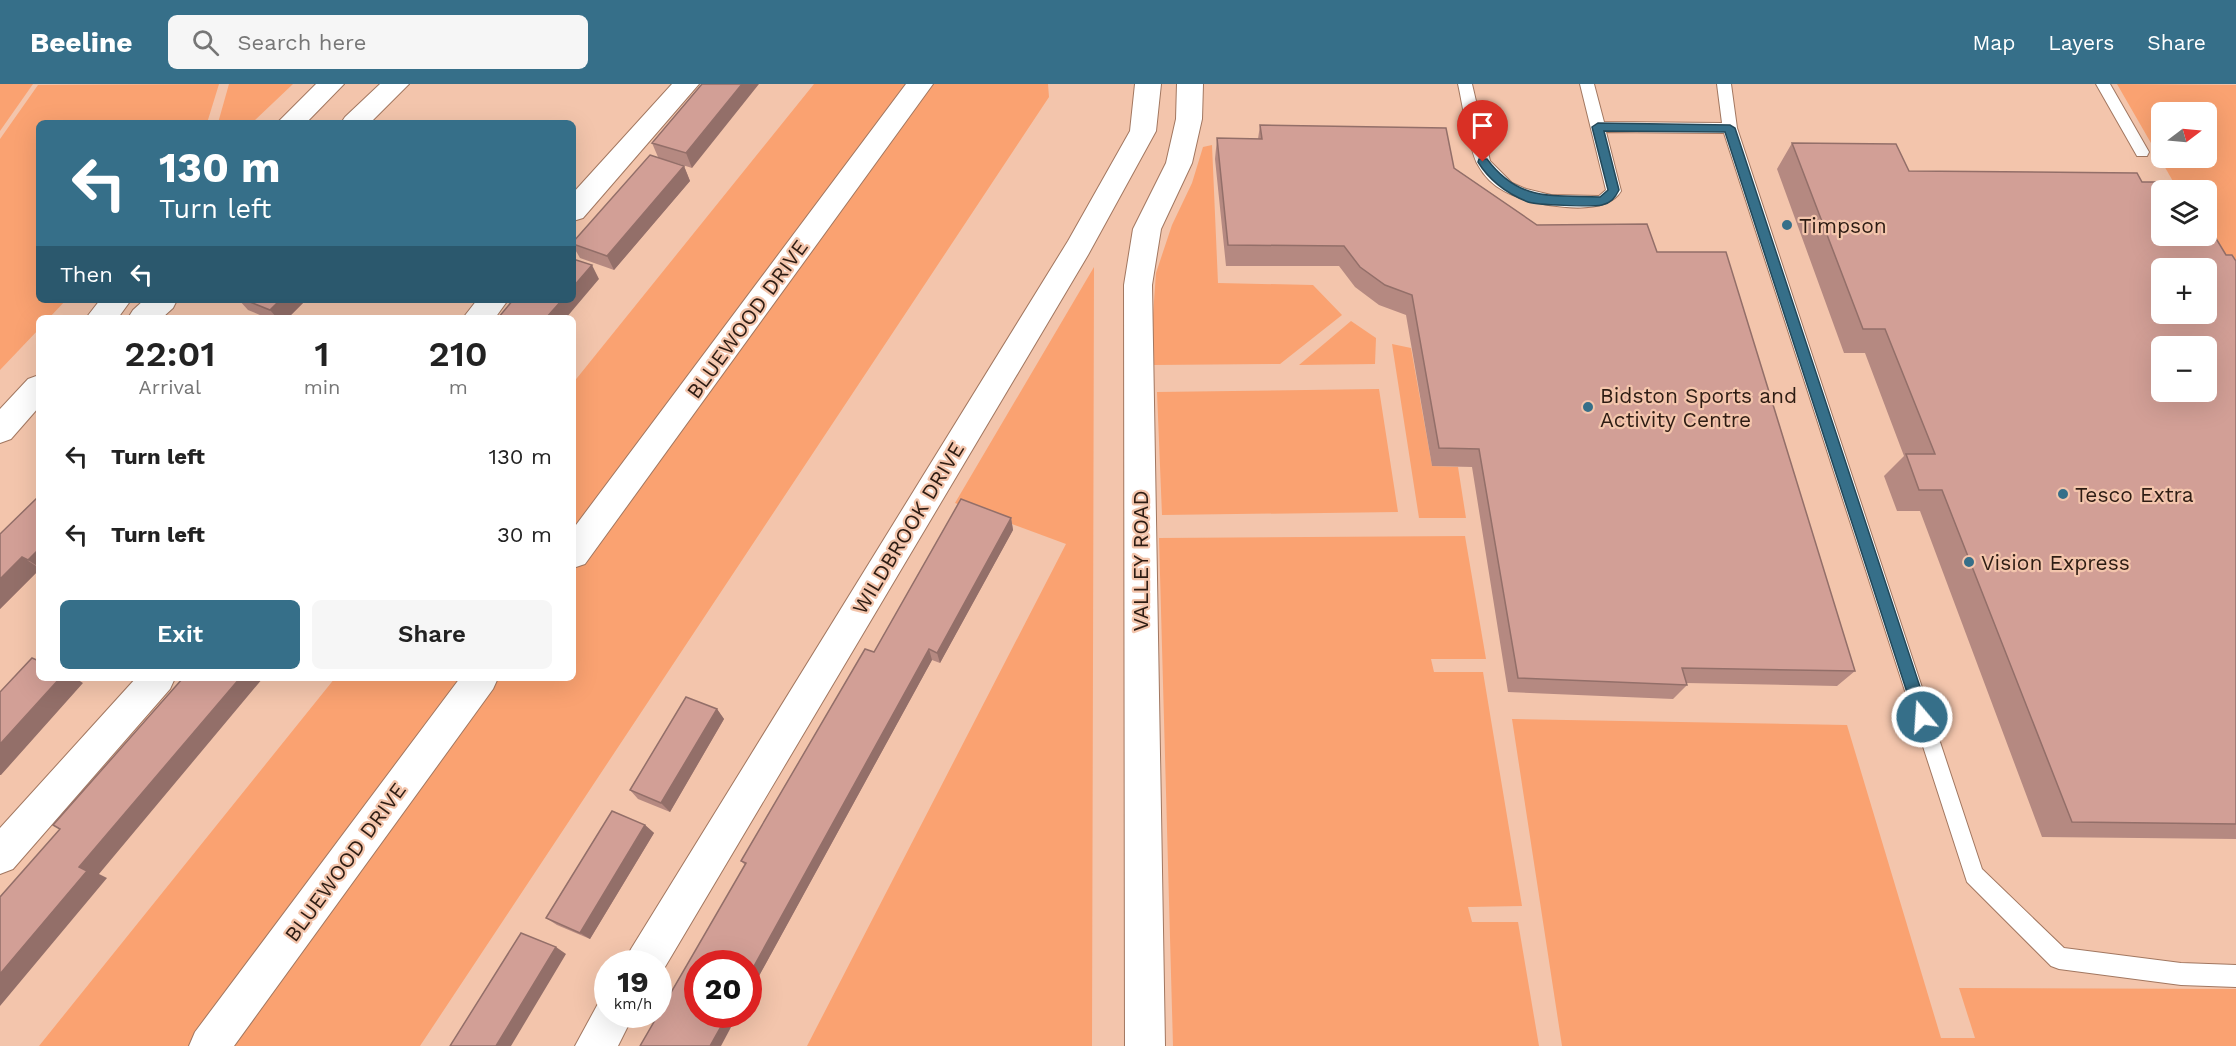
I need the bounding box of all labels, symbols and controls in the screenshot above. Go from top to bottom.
search box [168,15,588,69]
text: Beeline [30,26,132,59]
icon: search [189,26,222,59]
text: Search here [237,30,366,55]
text: Map [1972,30,2015,55]
text: Layers [2048,30,2114,55]
text: Share [2147,30,2206,55]
pin [1457,100,1508,162]
north arrow [2151,102,2217,168]
map controls [2151,102,2217,402]
icon: arrive [1466,109,1499,142]
text: 130 m [159,143,281,192]
icon: left [60,144,138,222]
button: layers [2151,180,2217,246]
text: Turn left [159,193,271,225]
place label: Timpson [1799,213,1887,238]
marker: Timpson [1780,218,1794,232]
street label: BLUEWOOD DRIVE [681,235,813,403]
icon: left [125,258,158,291]
button: + [2151,258,2217,324]
text: Then [60,262,113,287]
text: 22:01 [124,333,215,375]
text: 1 [315,333,330,375]
text: 210 [429,333,488,375]
button: − [2151,336,2217,402]
text: Arrival [139,375,201,399]
text: min [304,375,340,399]
text: m [449,375,468,399]
place label: Bidston Sports and Activity Centre [1600,383,1797,432]
marker: Bidston Sports and Activity Centre [1581,400,1595,414]
street label: WILDBROOK DRIVE [847,438,969,618]
icon: left [60,440,93,473]
text: Turn left [111,444,205,469]
text: 130 m [488,444,552,469]
place label: Tesco Extra [2075,482,2194,507]
marker: Tesco Extra [2056,487,2070,501]
street label: VALLEY ROAD [1128,490,1153,632]
icon: left [60,518,93,551]
text: Turn left [111,522,205,547]
text: 30 m [497,522,552,547]
place label: Vision Express [1981,550,2130,575]
marker: Vision Express [1962,555,1976,569]
button: Exit [60,600,300,669]
button: Share [312,600,552,669]
position arrow [1890,685,1954,749]
street label: BLUEWOOD DRIVE [279,778,411,946]
speed limit sign: 20 [684,950,762,1028]
text: 19 [617,964,649,999]
text: km/h [614,995,652,1013]

